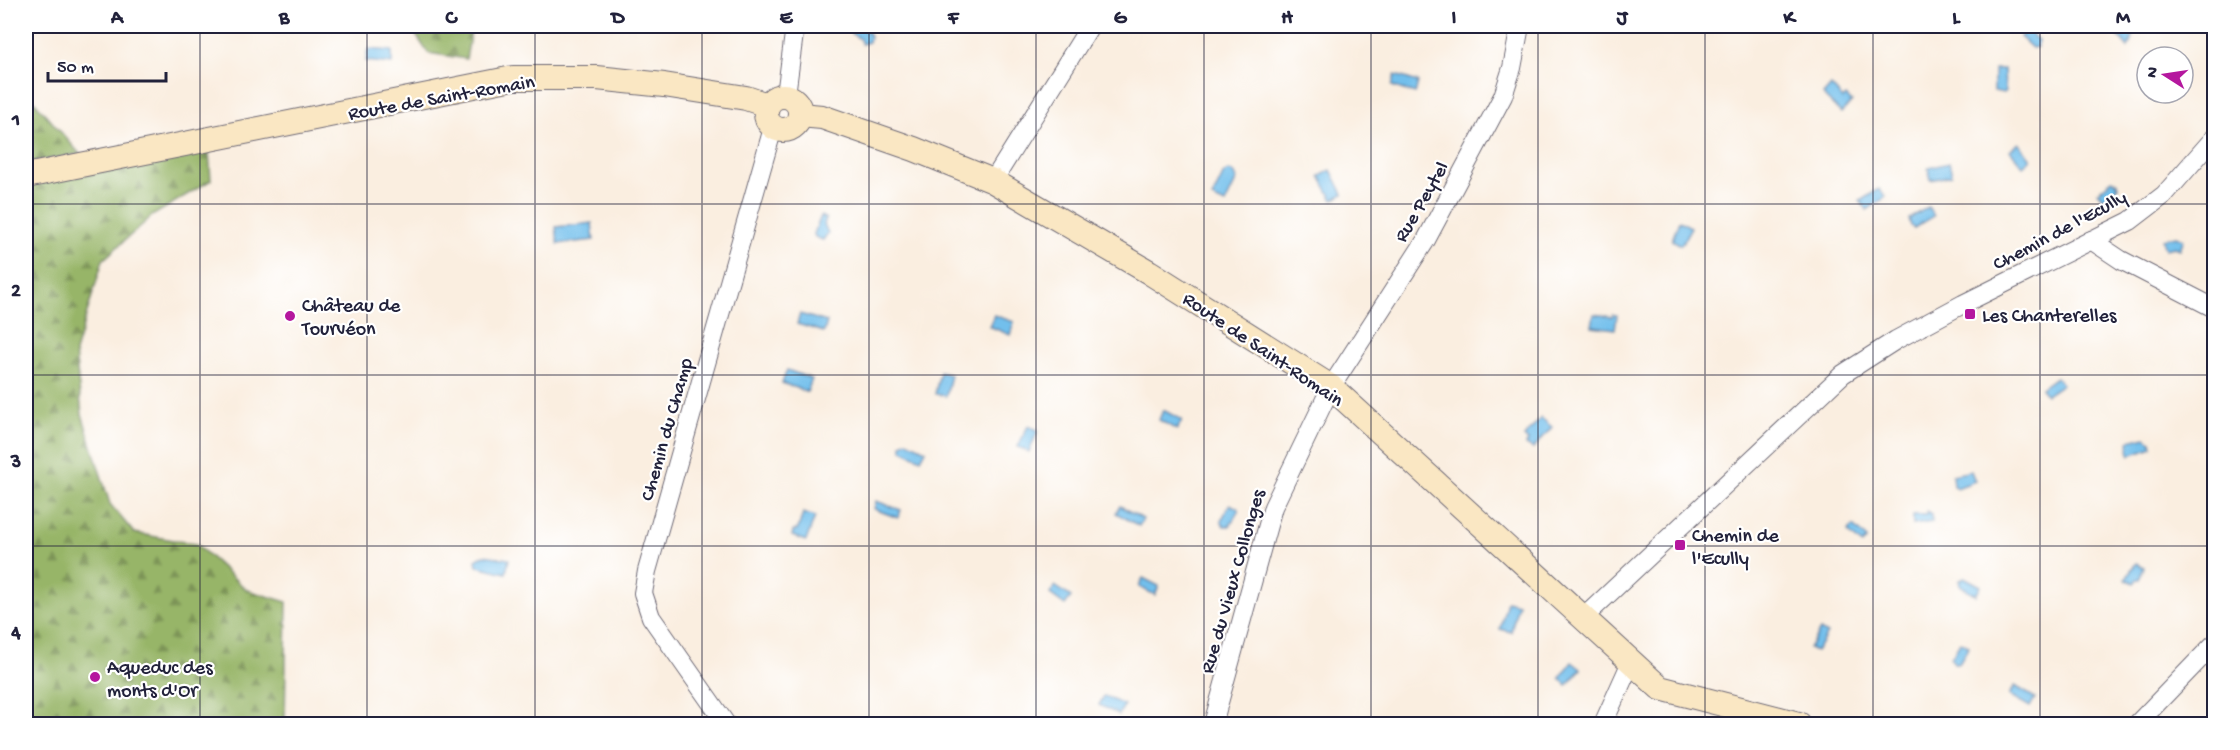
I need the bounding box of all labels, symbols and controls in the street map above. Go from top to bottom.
text: A [110,8,125,31]
text: B [278,8,290,31]
text: C [445,8,459,31]
text: D [609,8,625,31]
text: E [780,8,794,31]
text: F [947,8,960,31]
text: G [1114,8,1128,31]
text: H [1281,8,1293,31]
text: I [1452,8,1457,31]
text: J [1616,8,1629,31]
text: K [1782,8,1797,31]
text: L [1952,8,1961,31]
text: M [2116,8,2131,31]
scale bar [48,45,166,83]
north arrow [2135,45,2195,105]
text: 50 m [57,58,94,79]
text: N [2143,65,2164,80]
street label: Route de Saint-Romain [347,72,537,127]
text: 1 [11,110,20,133]
street label: Rue Peytel [1391,158,1455,247]
street label: Chemin de l'Ecully [1990,187,2132,277]
text: 2 [11,281,21,304]
street label: Route de Saint-Romain [1177,289,1347,414]
place label: Château de Tourvéon [301,296,401,342]
place label: Les Chanterelles [1982,306,2117,329]
marker: Les Chanterelles [1963,307,1977,321]
marker: Château de Tourvéon [283,309,297,323]
street label: Chemin du Champ [637,356,700,504]
text: 3 [10,452,21,475]
street label: Rue du Vieux Collonges [1197,487,1272,677]
place label: Chemin de l'Ecully [1692,526,1779,572]
marker: Chemin de l'Ecully [1673,538,1687,552]
text: 4 [10,623,21,646]
place label: Aqueduc des monts d'Or [107,658,213,704]
marker: Aqueduc des monts d'Or [88,670,102,684]

